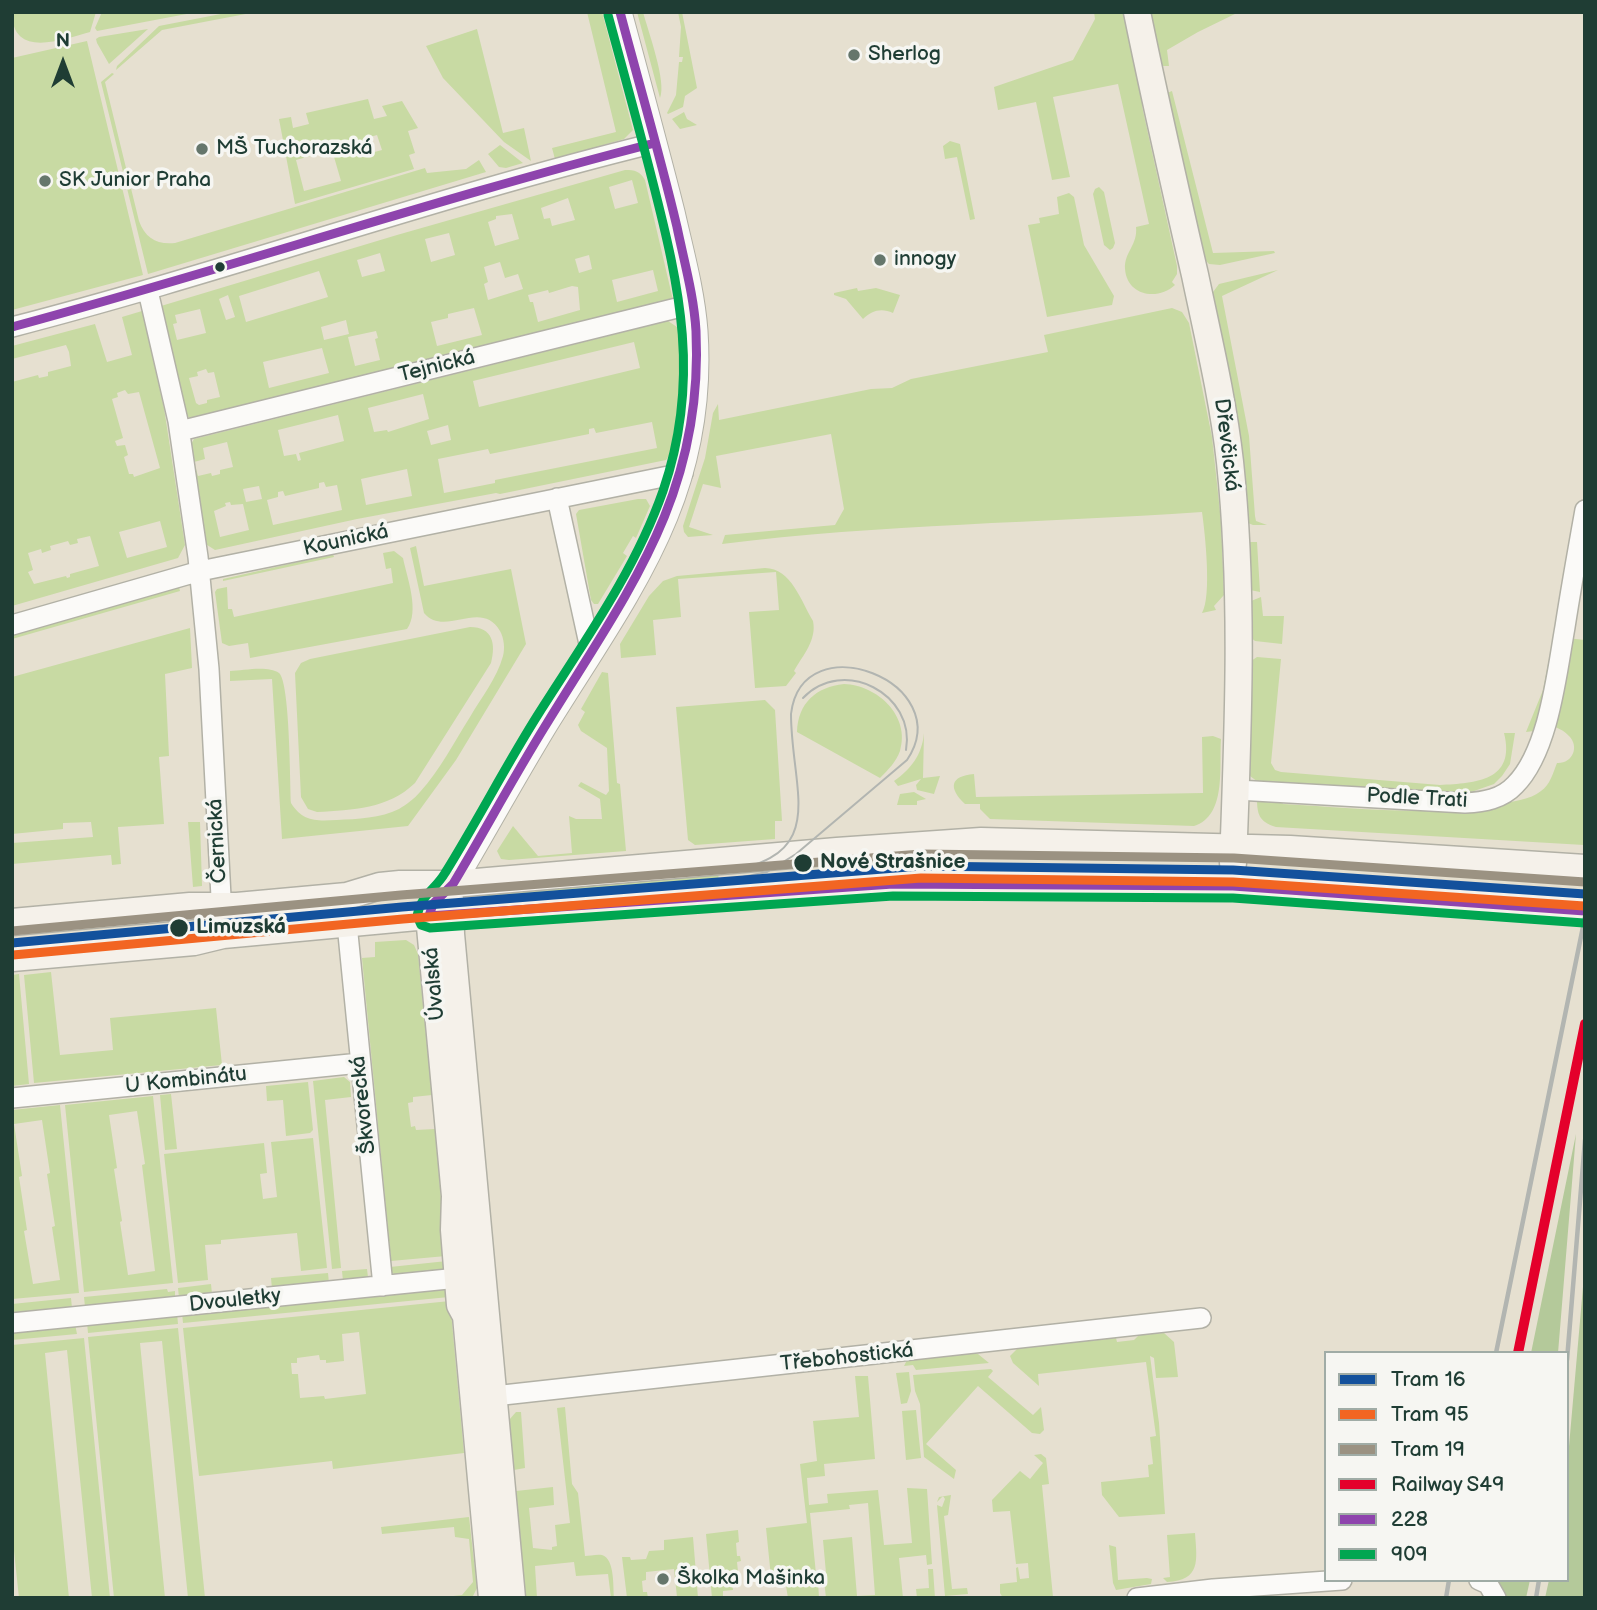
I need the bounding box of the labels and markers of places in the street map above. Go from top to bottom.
place label: Sherlog [868,42,941,68]
marker: Sherlog [846,47,862,63]
place label: MŠ Tuchorazská [216,136,373,162]
marker: MŠ Tuchorazská [194,141,210,157]
place label: SK Junior Praha [59,168,211,194]
marker: SK Junior Praha [37,173,53,189]
place label: innogy [894,247,956,273]
marker: innogy [872,252,888,268]
unlabelled marker [213,260,227,274]
place label: Nové Strašnice [820,850,966,876]
marker: Nové Strašnice [792,852,814,874]
place label: Limuzská [196,915,286,941]
marker: Limuzská [168,917,190,939]
place label: Školka Mašinka [677,1566,825,1592]
marker: Školka Mašinka [655,1571,671,1587]

